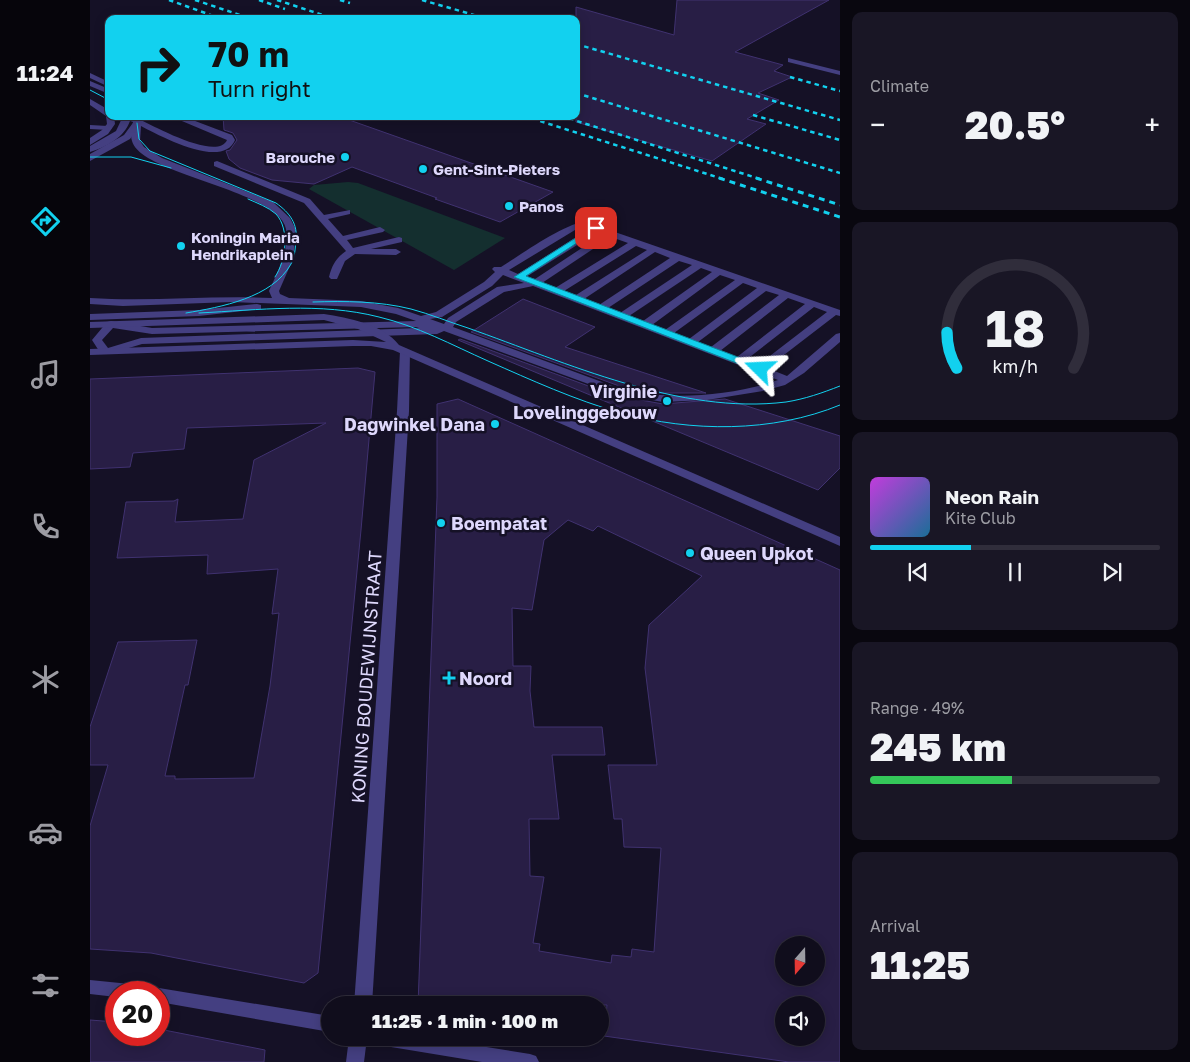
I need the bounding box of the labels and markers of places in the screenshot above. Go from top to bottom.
place label: Barouche [266,148,335,166]
marker: Barouche [339,151,351,163]
place label: Gent-Sint-Pieters [433,160,560,178]
marker: Gent-Sint-Pieters [417,163,429,175]
place label: Panos [519,197,564,215]
marker: Panos [503,200,515,212]
pin [575,207,617,249]
place label: Koningin Maria Hendrikaplein [191,228,300,263]
marker: Koningin Maria Hendrikaplein [175,240,187,252]
place label: Virginie Lovelinggebouw [513,380,657,423]
marker: Virginie Lovelinggebouw [661,395,673,407]
place label: Dagwinkel Dana [344,413,485,435]
marker: Dagwinkel Dana [489,418,501,430]
place label: Boempatat [451,512,547,534]
marker: Boempatat [435,517,447,529]
place label: Queen Upkot [700,542,813,564]
marker: Queen Upkot [684,547,696,559]
place label: Noord [459,667,512,689]
marker: Noord [443,672,455,684]

